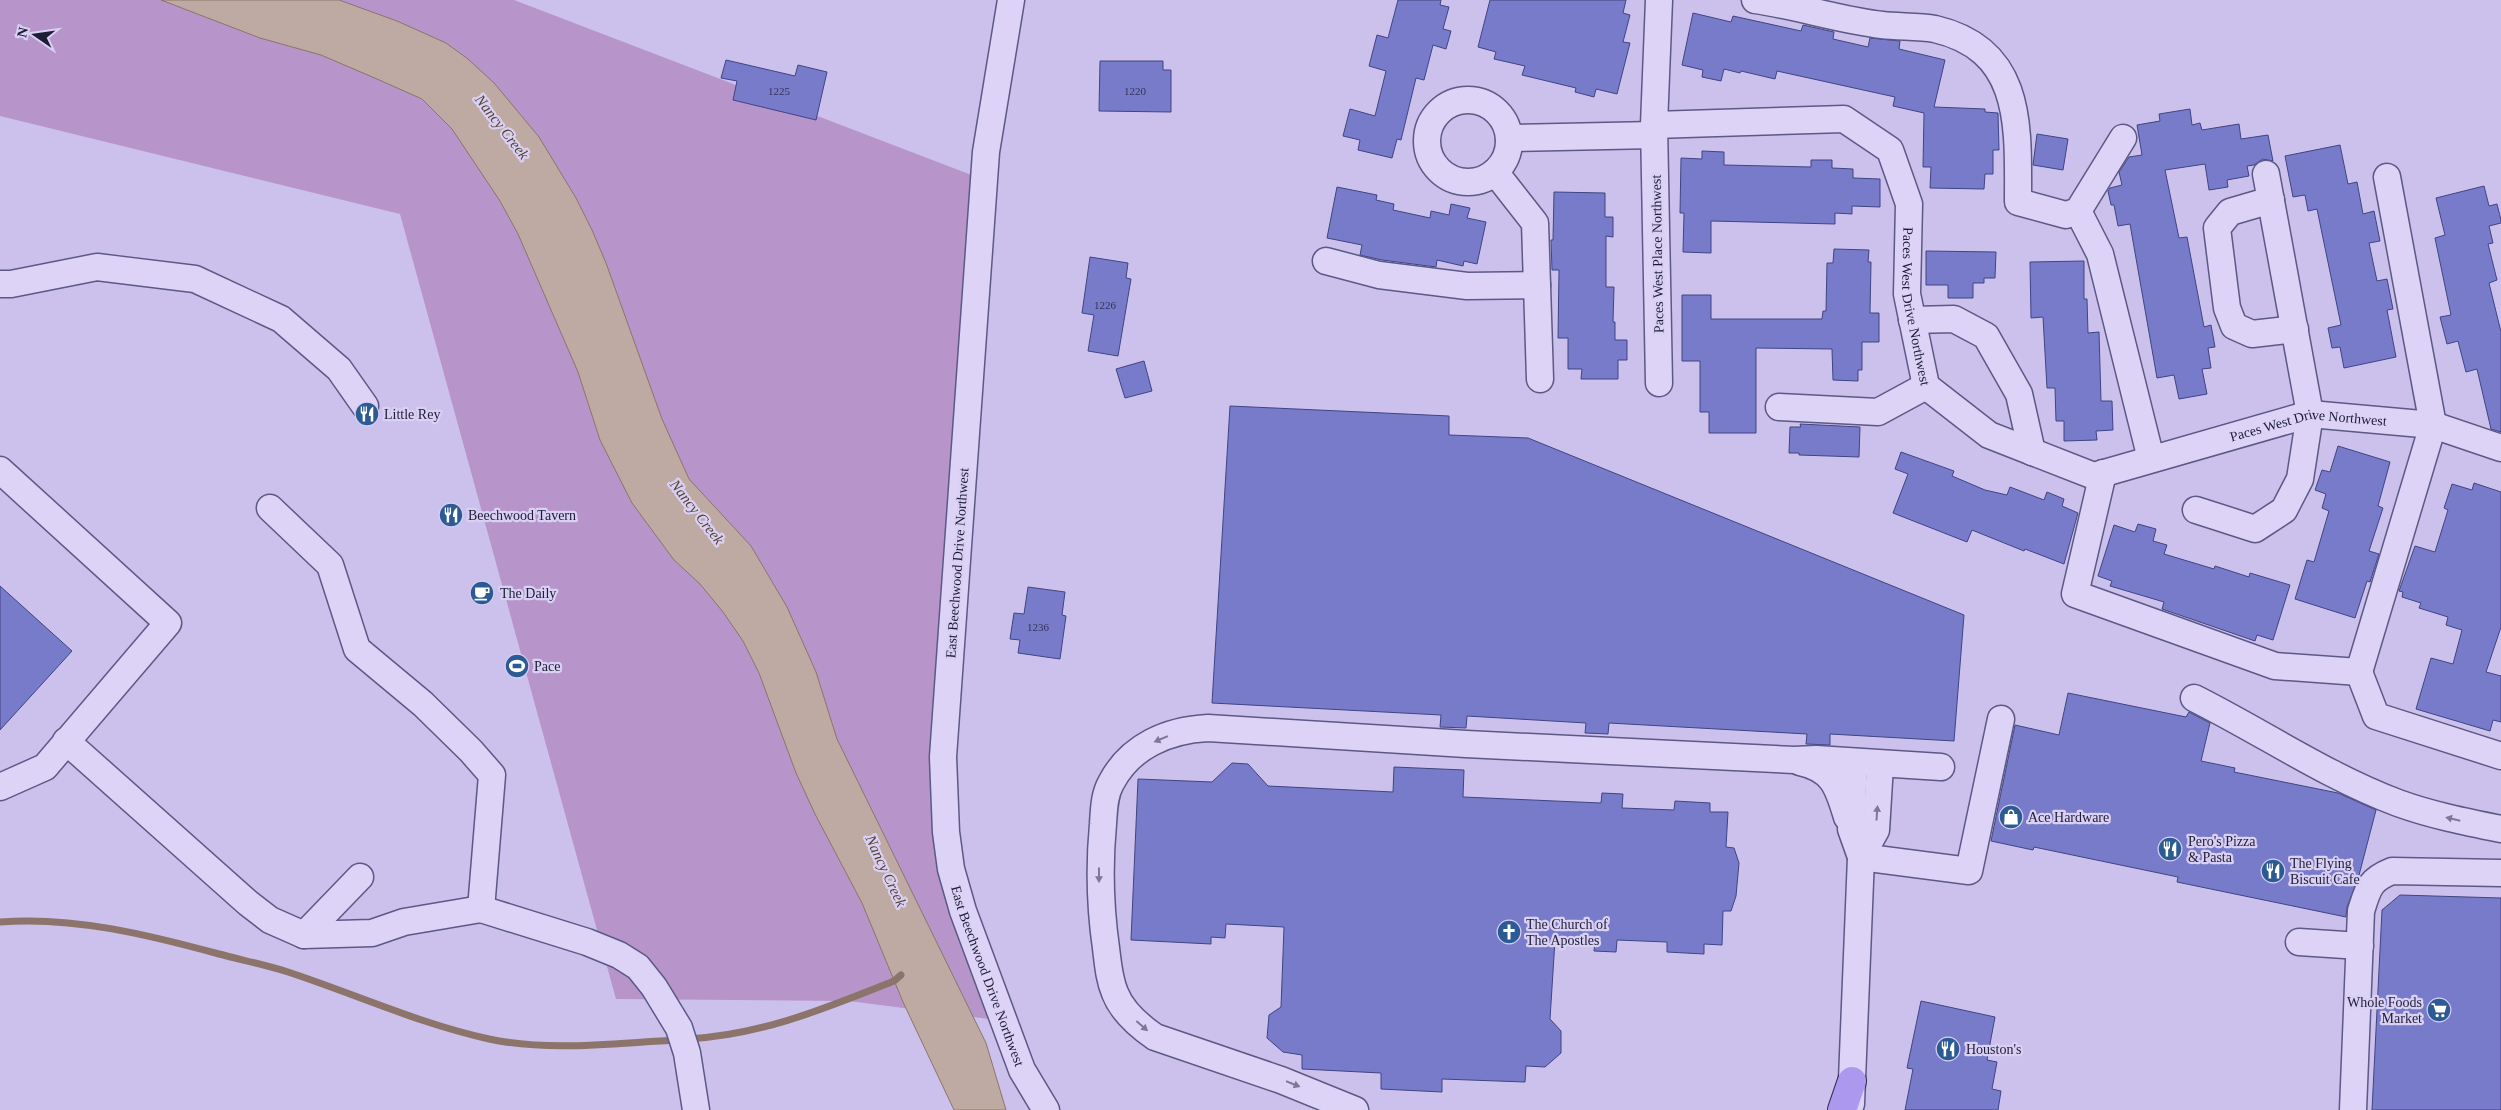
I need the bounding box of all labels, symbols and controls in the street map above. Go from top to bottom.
north arrow [10,10,60,60]
text: N [14,26,31,39]
house number: 1225 [768,85,791,97]
house number: 1220 [1124,85,1147,97]
water label: Nancy Creek [471,91,532,163]
street label: Paces West Place Northwest [1649,175,1666,333]
street label: Paces West Drive Northwest [1899,227,1933,387]
house number: 1226 [1094,299,1117,311]
restaurant icon: Little Rey [354,401,380,427]
place label: Little Rey [384,407,440,422]
street label: Paces West Drive Northwest [2228,407,2387,445]
street label: East Beechwood Drive Northwest [943,467,972,659]
water label: Nancy Creek [666,476,727,548]
restaurant icon: Beechwood Tavern [438,502,464,528]
place label: Beechwood Tavern [468,508,576,523]
cafe icon: The Daily [469,580,495,606]
place label: The Daily [500,586,556,601]
house number: 1236 [1027,621,1050,633]
sports icon: Pace [504,653,530,679]
place label: Pace [534,659,560,674]
one-way arrow [1154,735,1168,743]
shop icon: Ace Hardware [1998,804,2024,830]
one-way arrow [1874,805,1882,821]
place label: Ace Hardware [2028,810,2109,825]
one-way arrow [2446,815,2461,823]
water label: Nancy Creek [862,832,910,910]
place label: Pero's Pizza & Pasta [2188,834,2256,865]
restaurant icon: Pero's Pizza & Pasta [2157,836,2183,862]
place label: The Flying Biscuit Cafe [2290,856,2360,887]
restaurant icon: The Flying Biscuit Cafe [2260,858,2286,884]
one-way arrow [1095,867,1103,883]
street label: East Beechwood Drive Northwest [948,884,1027,1068]
place label: The Church of The Apostles [1526,917,1608,948]
church icon: The Church of The Apostles [1496,919,1522,945]
place label: Whole Foods Market [2347,995,2422,1026]
supermarket icon: Whole Foods Market [2426,997,2452,1023]
one-way arrow [1135,1020,1147,1032]
restaurant icon: Houston's [1935,1036,1961,1062]
place label: Houston's [1966,1042,2021,1057]
one-way arrow [1285,1081,1300,1088]

